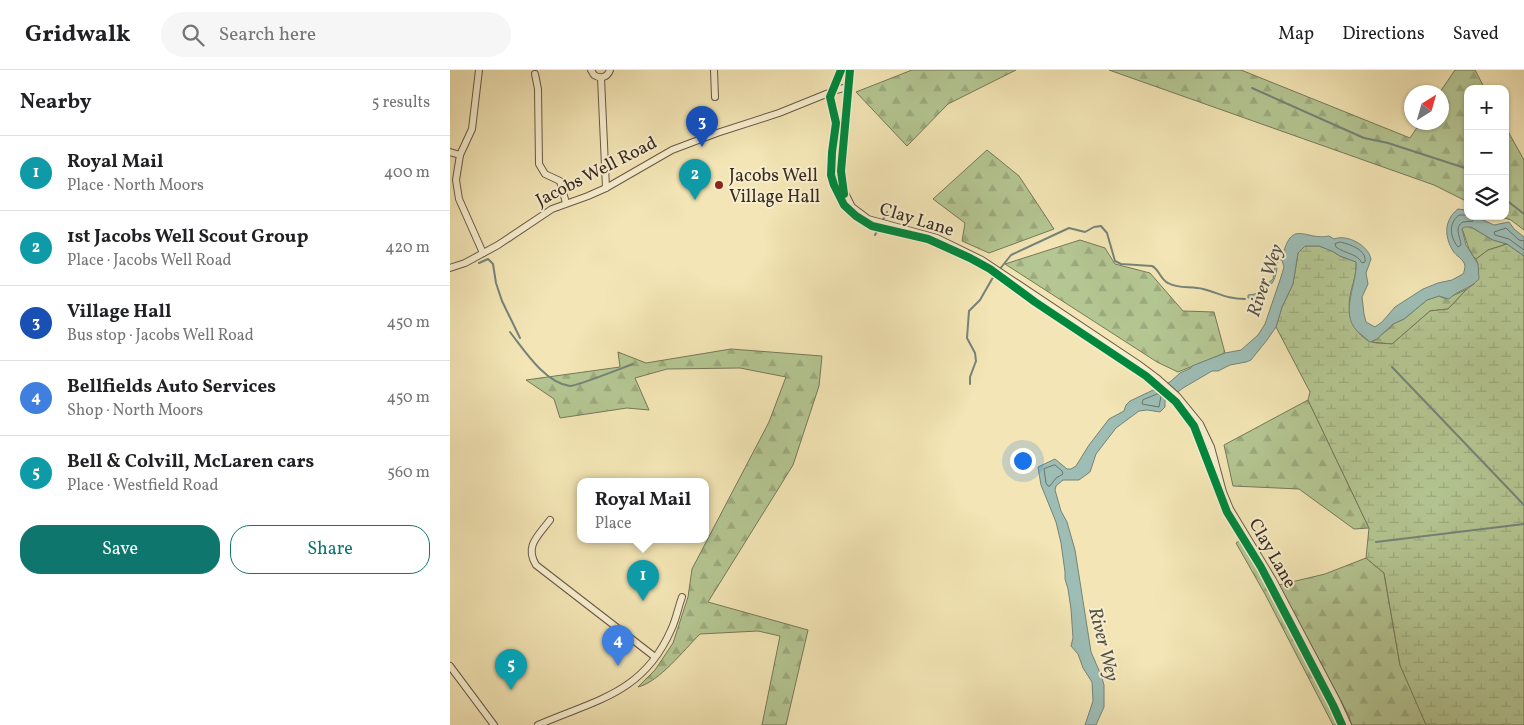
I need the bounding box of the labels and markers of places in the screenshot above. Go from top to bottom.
pin: 3 [686,106,718,147]
pin: 2 [679,159,711,200]
place label: Jacobs Well Village Hall [729,164,820,210]
marker: Jacobs Well Village Hall [713,179,725,191]
pin: 1 [627,560,659,601]
pin: 4 [602,625,634,666]
pin: 5 [495,649,527,690]

